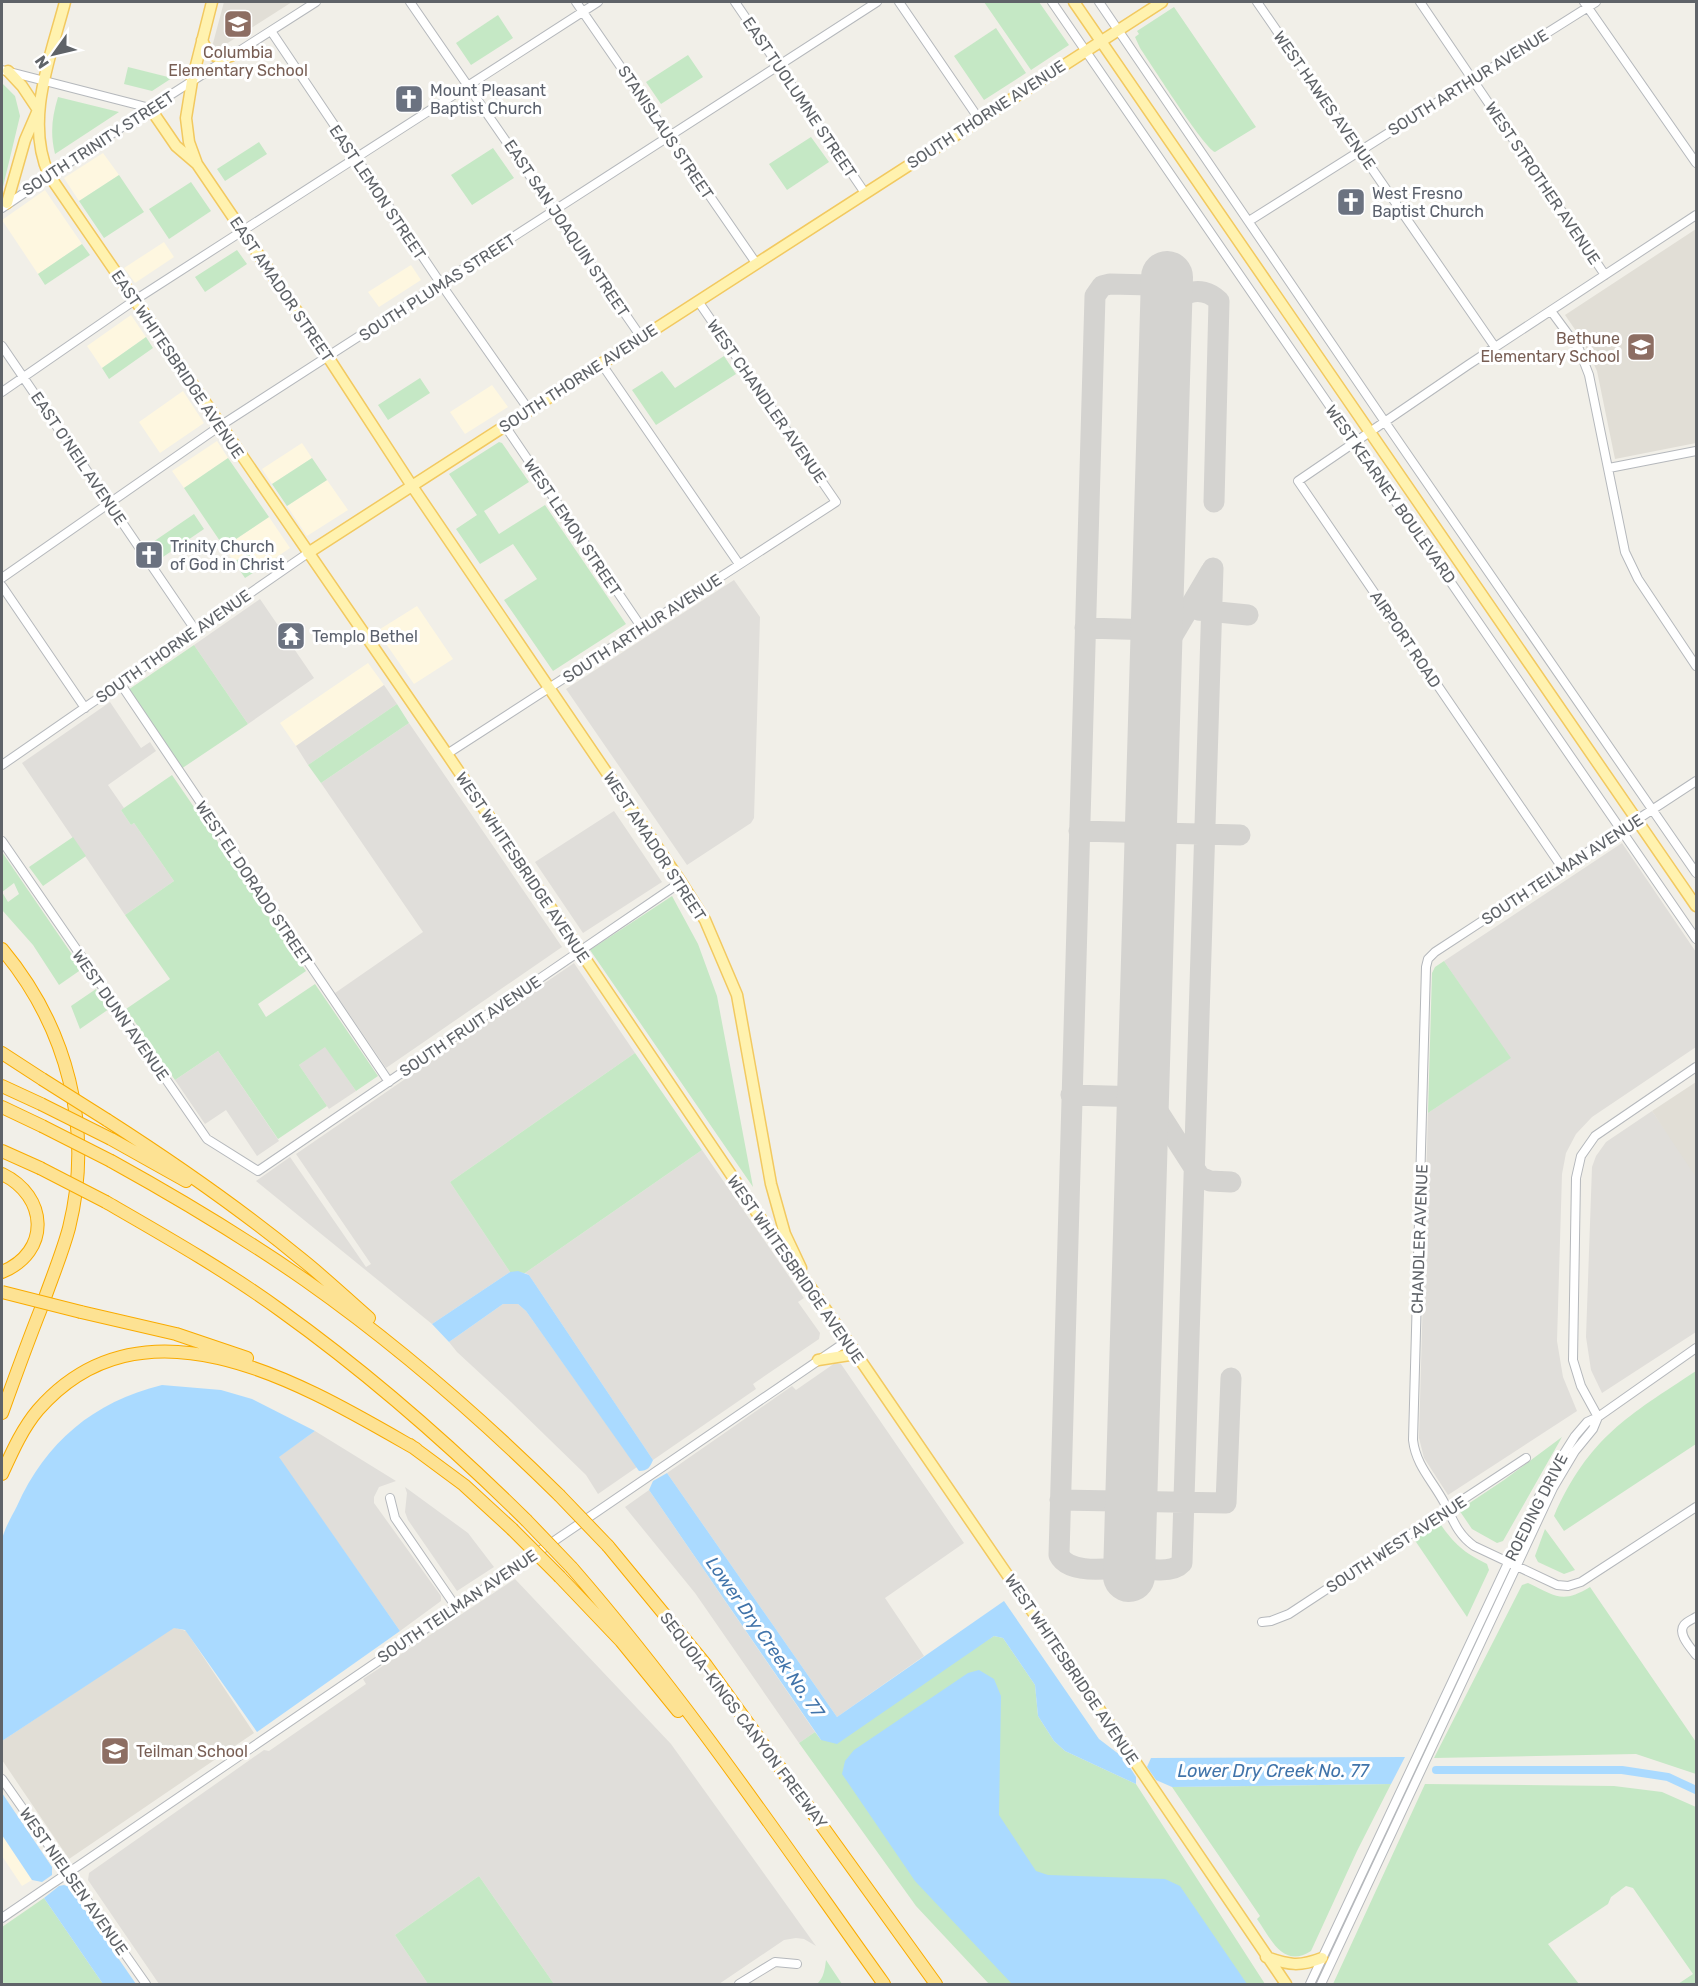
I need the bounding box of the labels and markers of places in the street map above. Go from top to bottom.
school or university icon: Columbia Elementary School [222,8,254,40]
place label: Columbia Elementary School [168,43,308,80]
place label: Mount Pleasant Baptist Church [430,81,546,118]
church icon: Mount Pleasant Baptist Church [393,83,425,115]
place label: West Fresno Baptist Church [1372,184,1484,221]
church icon: West Fresno Baptist Church [1335,186,1367,218]
place label: Bethune Elementary School [1480,329,1620,366]
school or university icon: Bethune Elementary School [1625,331,1657,363]
place label: Trinity Church of God in Christ [170,537,285,574]
church icon: Trinity Church of God in Christ [133,539,165,571]
temple icon: Templo Bethel [275,620,307,652]
place label: Templo Bethel [312,627,418,646]
school or university icon: Teilman School [99,1735,131,1767]
place label: Teilman School [136,1742,248,1761]

